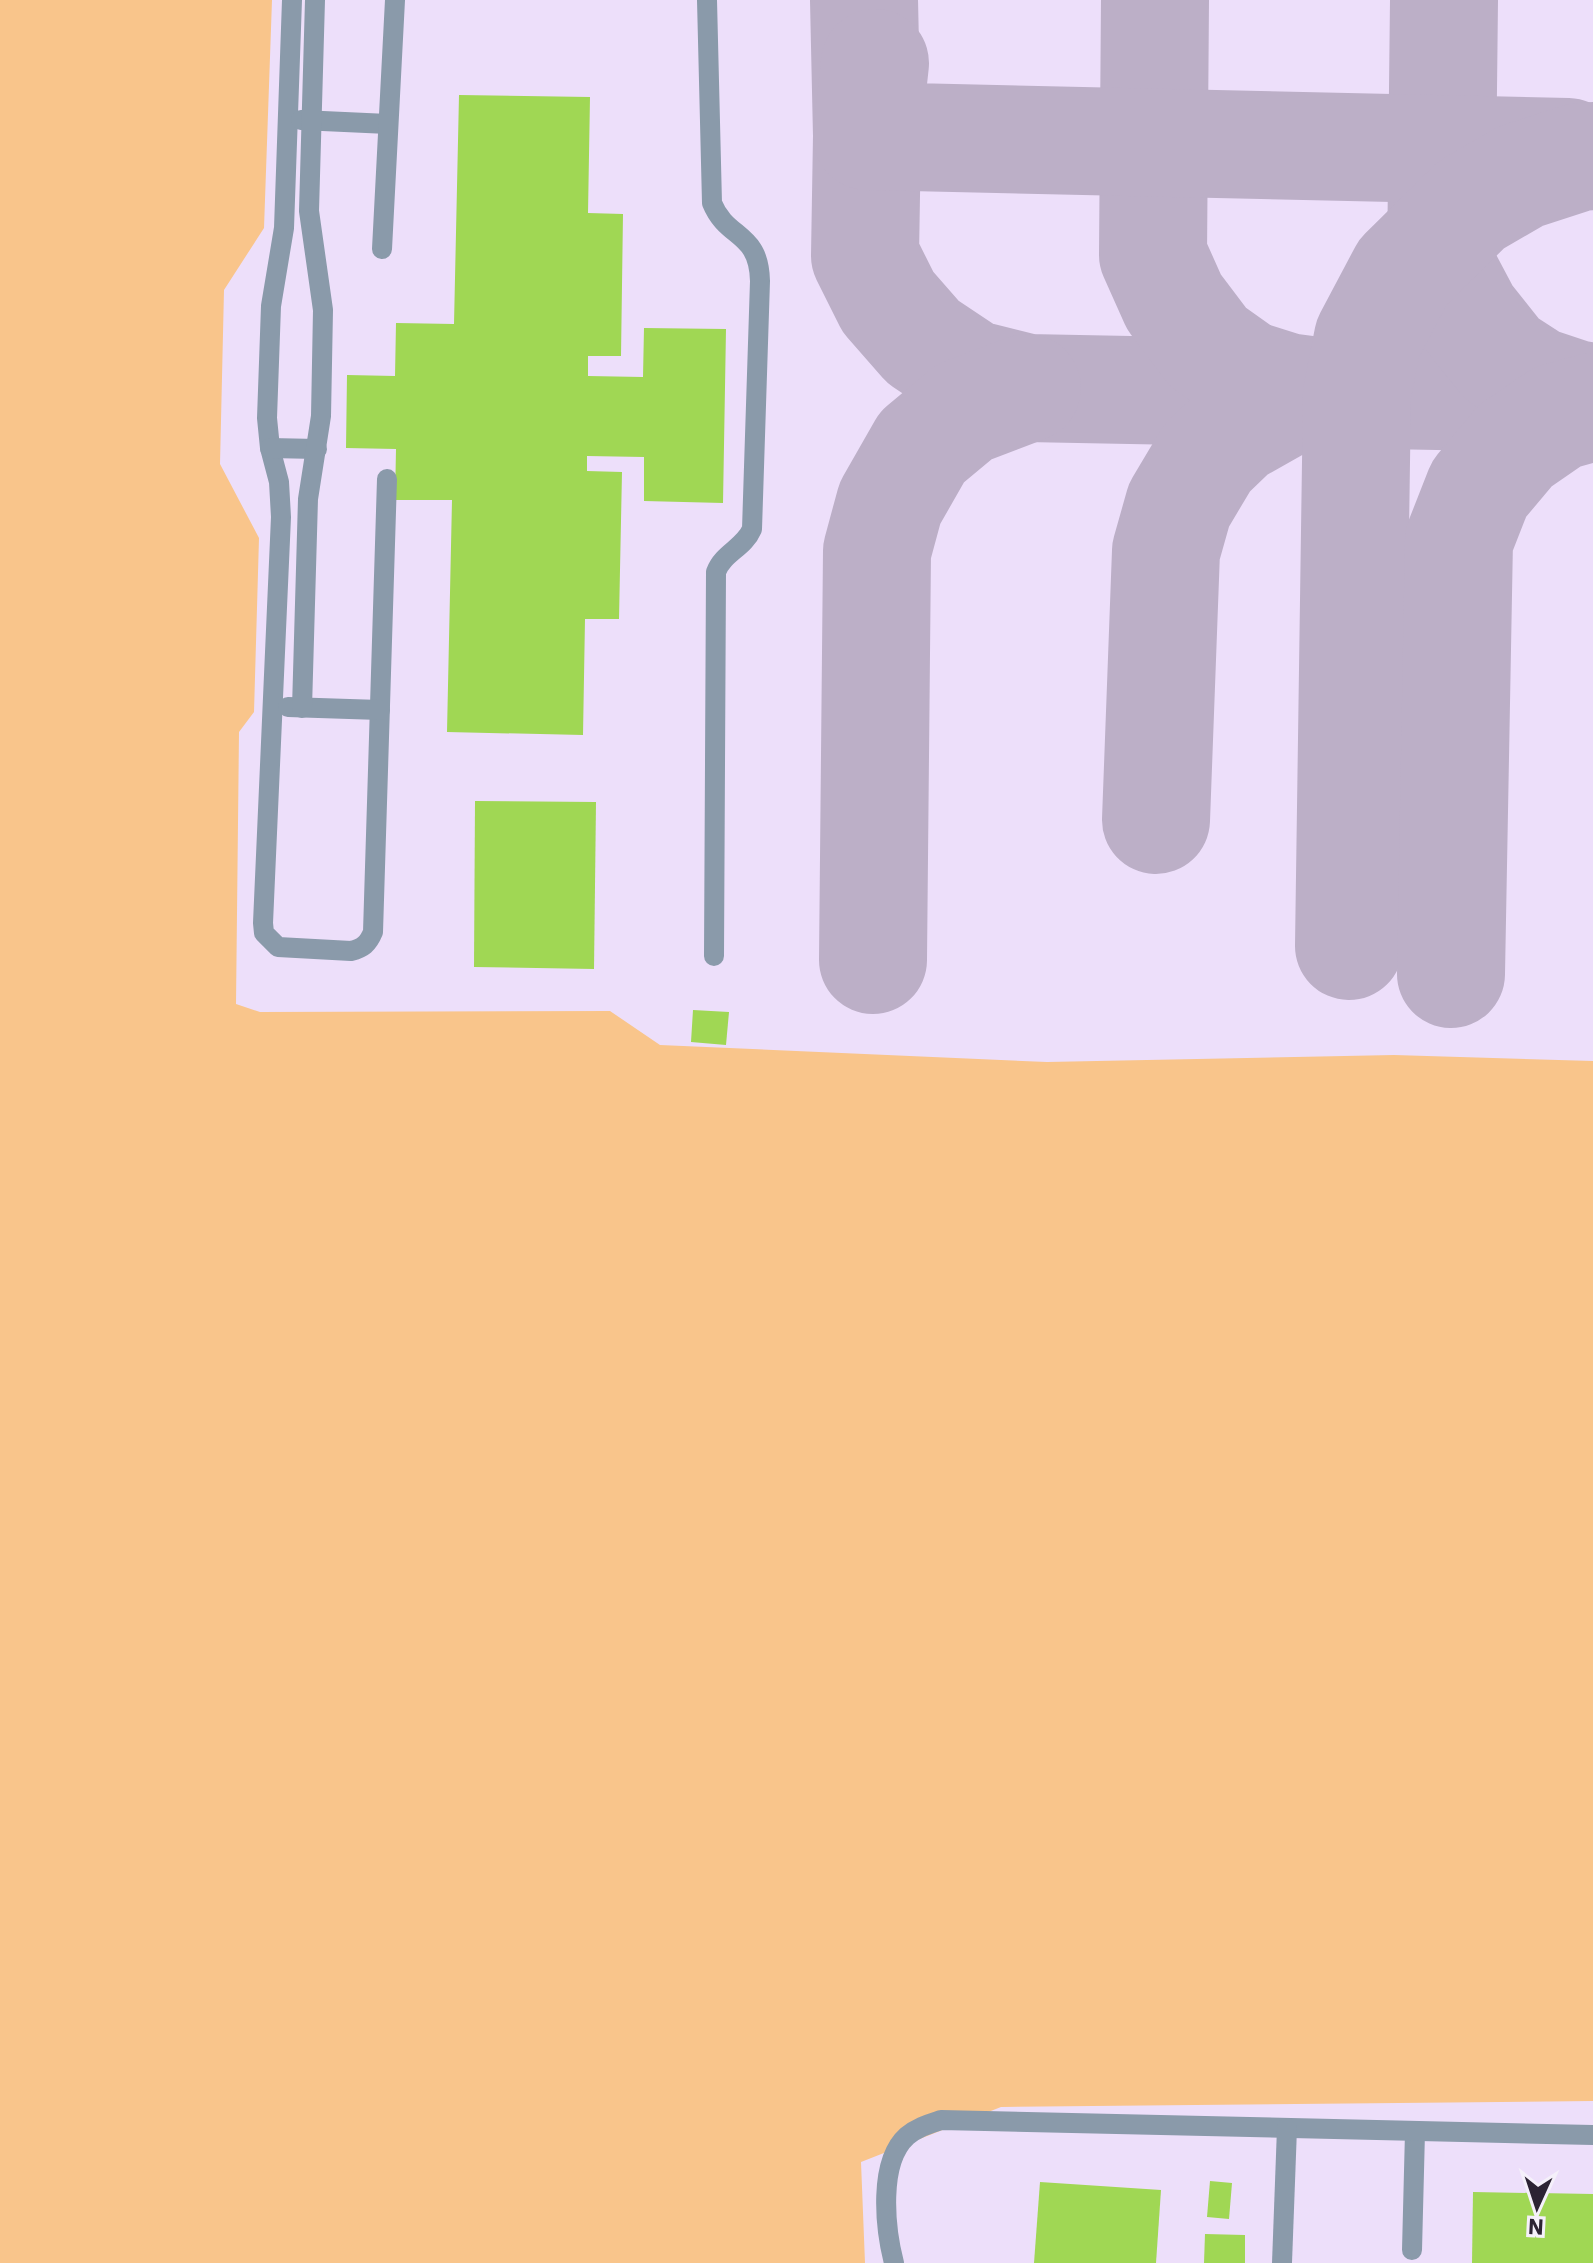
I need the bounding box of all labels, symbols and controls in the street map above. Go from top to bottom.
north arrow [1497,2167,1577,2247]
text: N [1527,2213,1545,2242]

